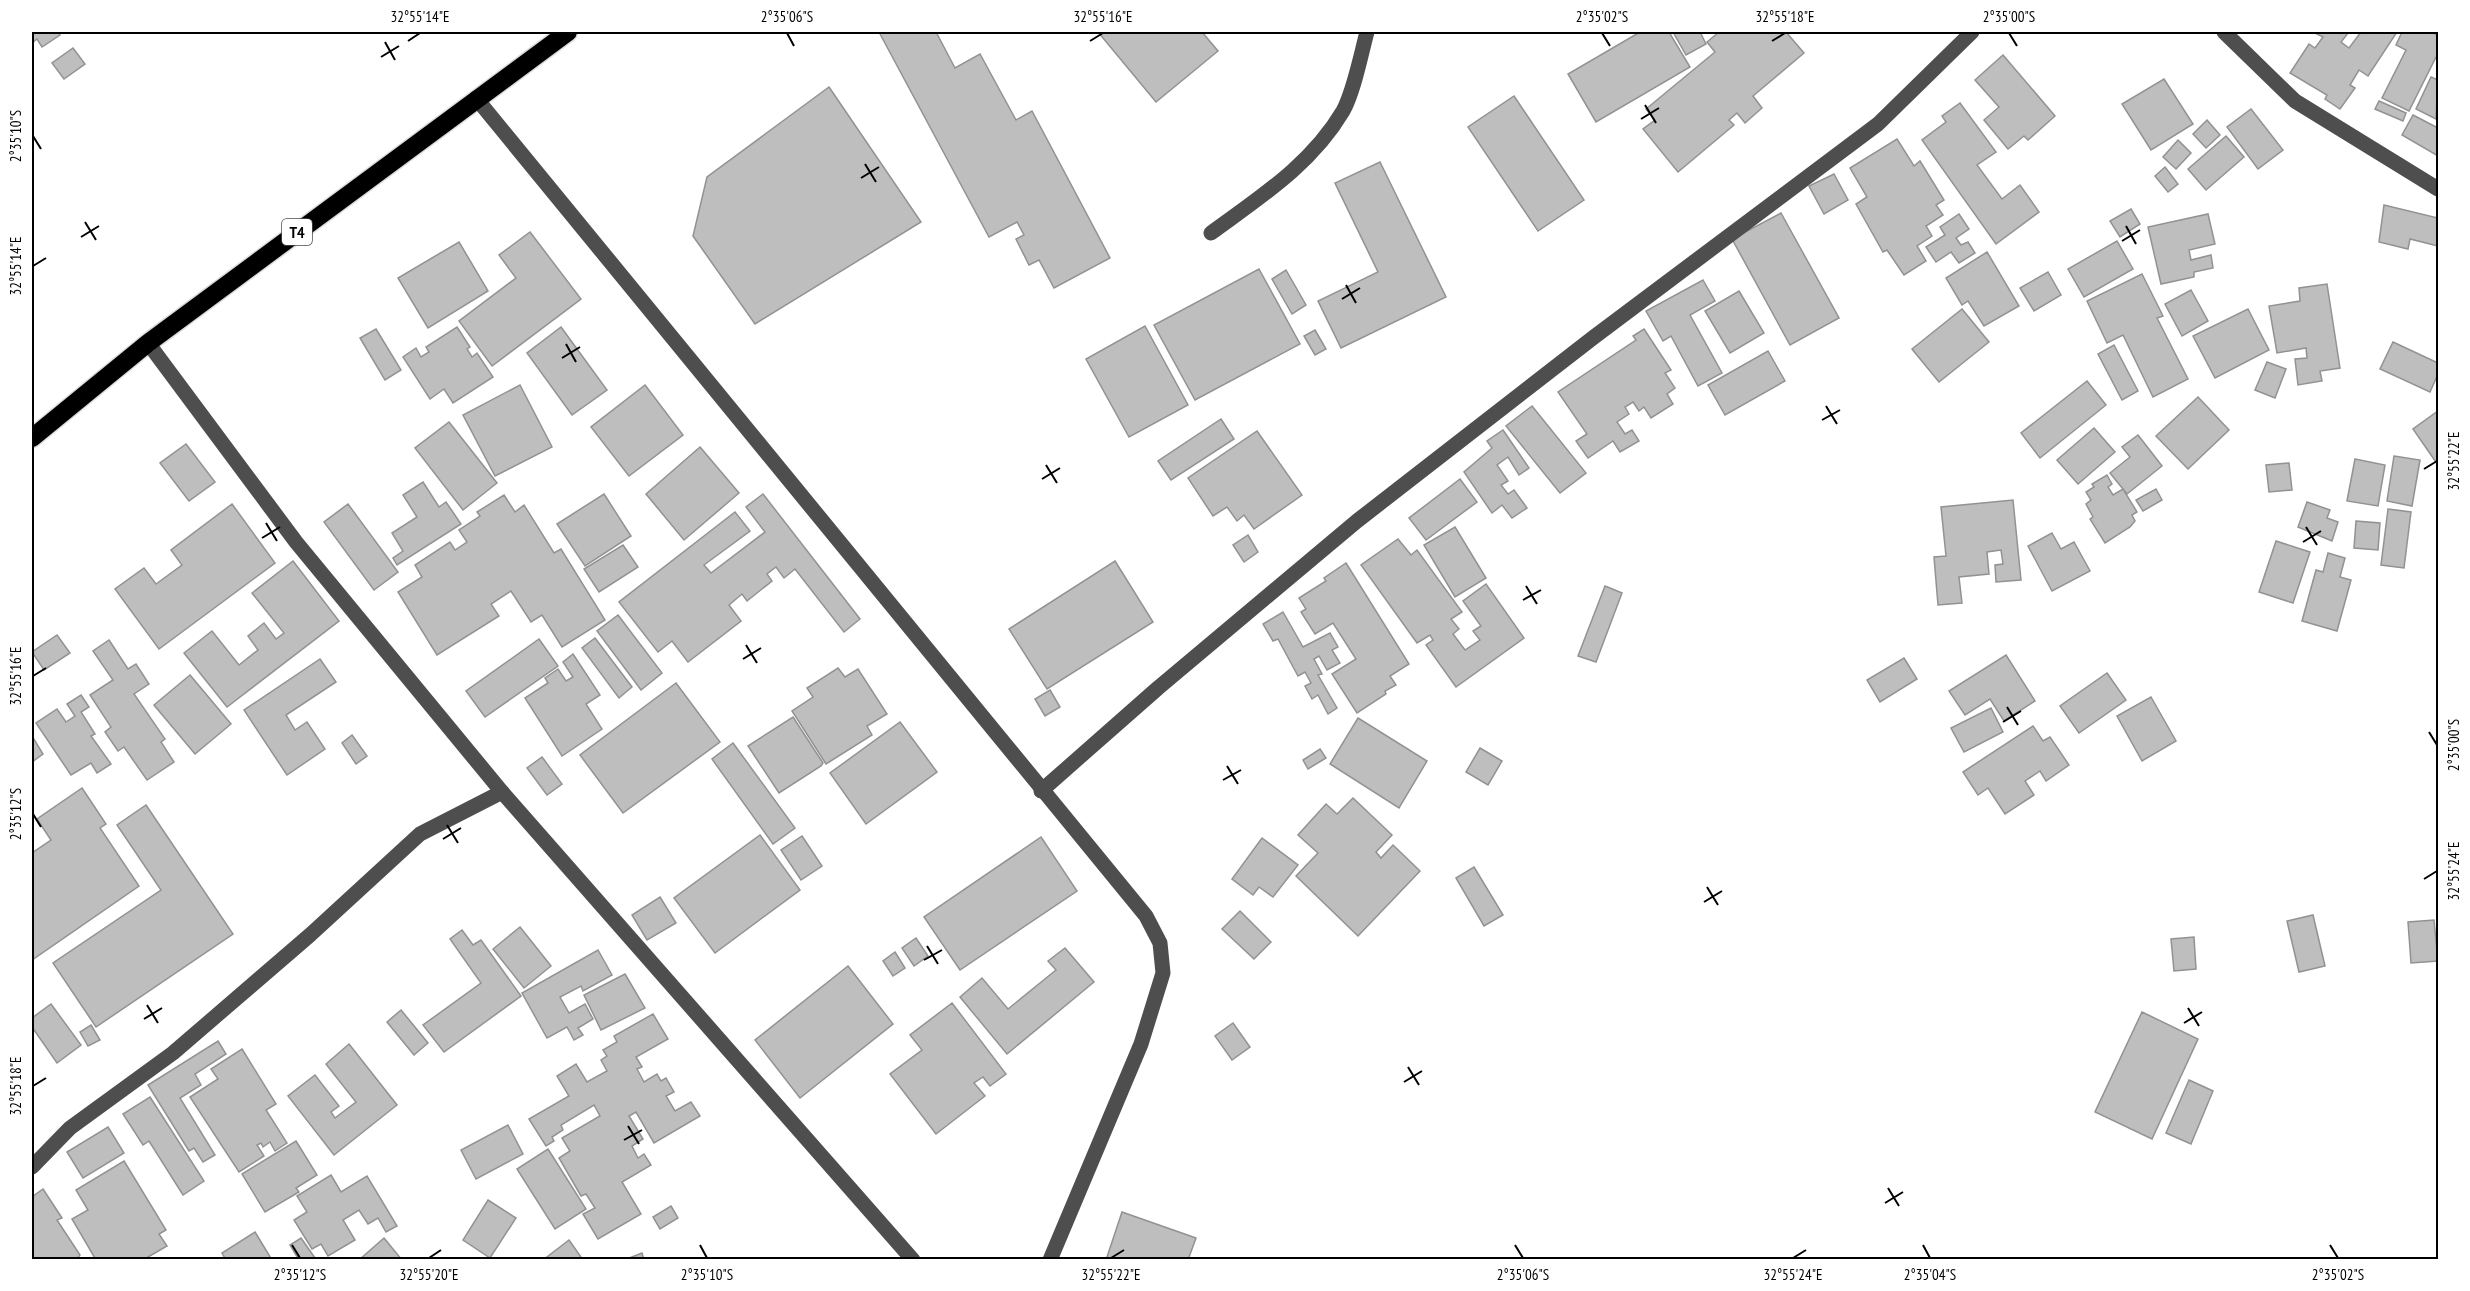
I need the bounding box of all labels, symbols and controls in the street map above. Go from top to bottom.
text: 32°55'14"E [390,7,450,26]
text: 2°35'06"S [761,7,813,26]
text: 32°55'16"E [1073,7,1133,26]
text: 2°35'02"S [1576,7,1628,26]
text: 32°55'18"E [1755,7,1815,26]
text: 2°35'00"S [1983,7,2035,26]
text: 2°35'10"S [6,110,25,162]
road number: T4 [282,219,312,245]
text: 32°55'14"E [6,236,25,296]
text: 32°55'22"E [2444,431,2463,491]
text: 32°55'16"E [6,646,25,706]
text: 2°35'00"S [2444,719,2463,771]
text: 2°35'12"S [6,788,25,840]
text: 32°55'24"E [2444,841,2463,901]
text: 32°55'18"E [6,1056,25,1116]
text: 2°35'12"S [274,1265,326,1284]
text: 32°55'20"E [399,1265,459,1284]
text: 2°35'10"S [681,1265,733,1284]
text: 32°55'22"E [1081,1265,1141,1284]
text: 2°35'06"S [1497,1265,1549,1284]
text: 32°55'24"E [1763,1265,1823,1284]
text: 2°35'04"S [1904,1265,1956,1284]
text: 2°35'02"S [2312,1265,2364,1284]

